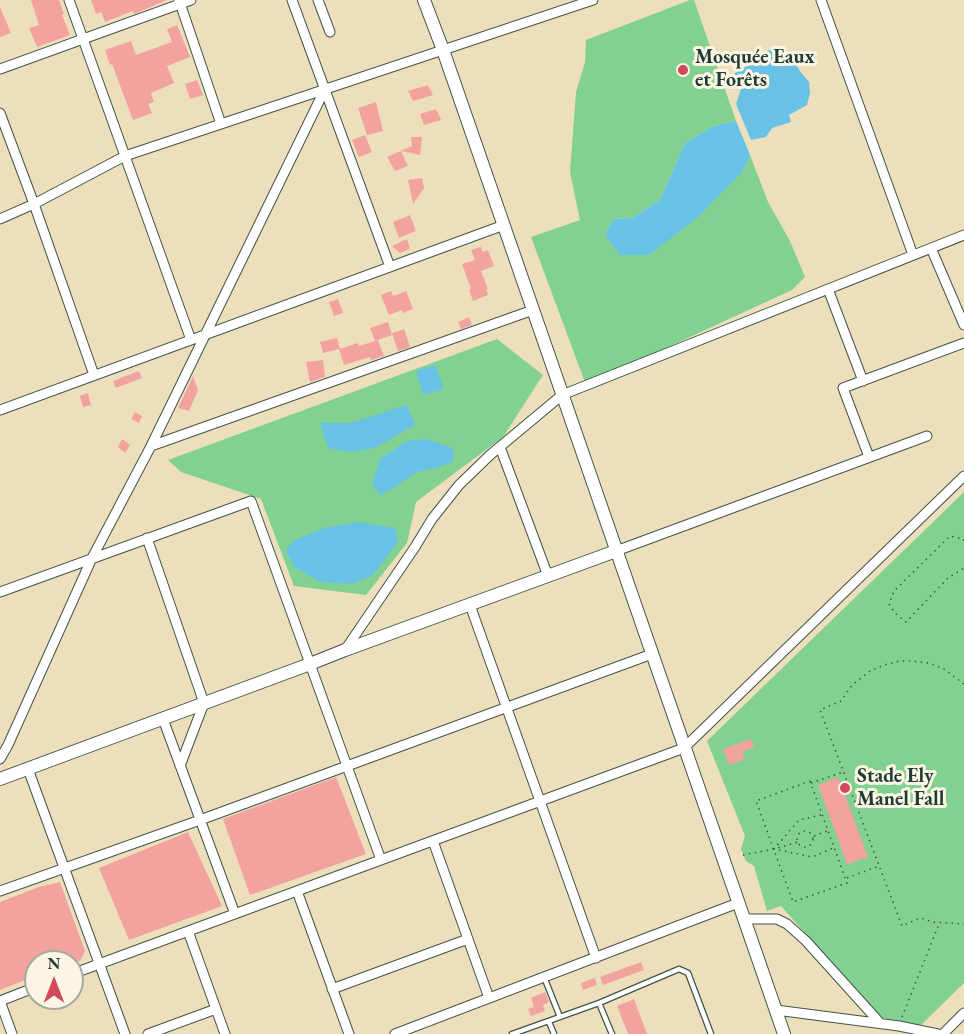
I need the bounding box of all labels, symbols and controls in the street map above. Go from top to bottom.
place label: Mosquée Eaux et Forêts [695,46,815,93]
marker: Mosquée Eaux et Forêts [676,63,690,77]
place label: Stade Ely Manel Fall [857,765,944,812]
marker: Stade Ely Manel Fall [838,781,852,795]
north arrow [24,950,84,1010]
text: N [48,953,60,974]

